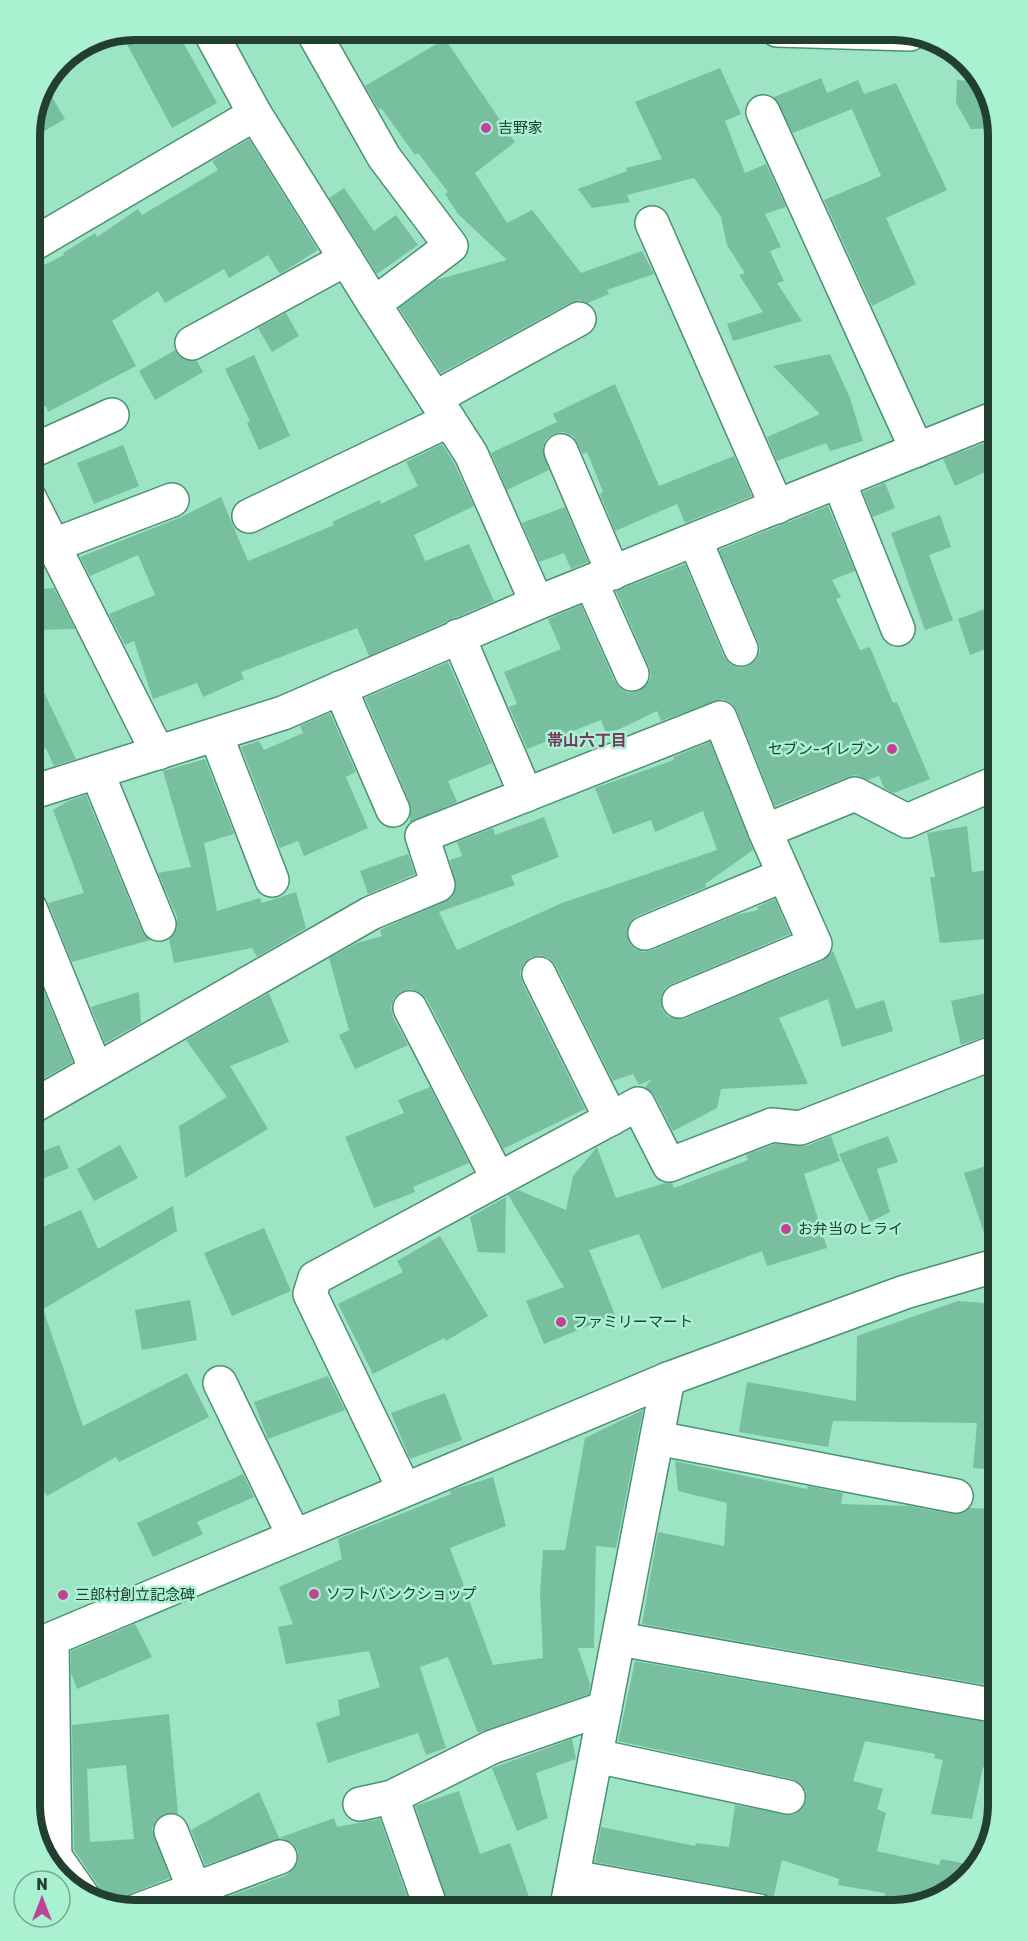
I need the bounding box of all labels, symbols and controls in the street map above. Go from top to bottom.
place label: 吉野家 [498,119,543,137]
marker: 吉野家 [479,121,493,135]
district label: 帯山六丁目 [547,731,627,750]
place label: セブン-イレブン [768,740,880,758]
marker: セブン-イレブン [885,742,899,756]
place label: お弁当のヒライ [798,1220,903,1238]
marker: お弁当のヒライ [779,1222,793,1236]
place label: ファミリーマート [573,1313,693,1331]
marker: ファミリーマート [554,1315,568,1329]
place label: ソフトバンクショップ [326,1585,477,1603]
place label: 三郎村創立記念碑 [75,1586,195,1604]
marker: ソフトバンクショップ [307,1587,321,1601]
marker: 三郎村創立記念碑 [56,1588,70,1602]
north arrow [12,1869,72,1929]
text: N [36,1875,48,1894]

